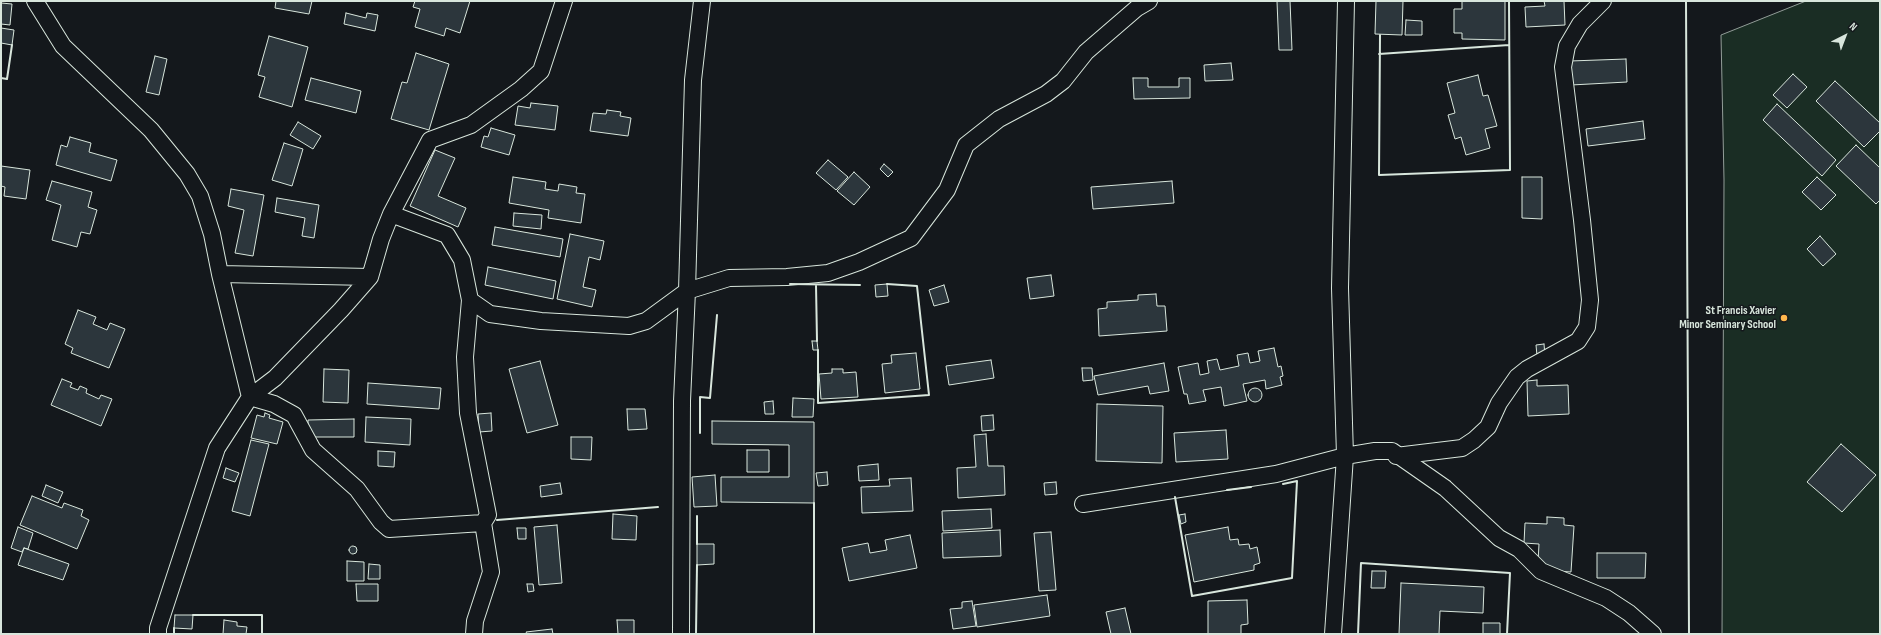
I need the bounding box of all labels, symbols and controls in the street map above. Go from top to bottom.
north arrow [1825,16,1865,56]
text: N [1847,20,1860,34]
place label: St Francis Xavier Minor Seminary School [1679,304,1776,332]
marker: St Francis Xavier Minor Seminary School [1779,313,1789,323]

